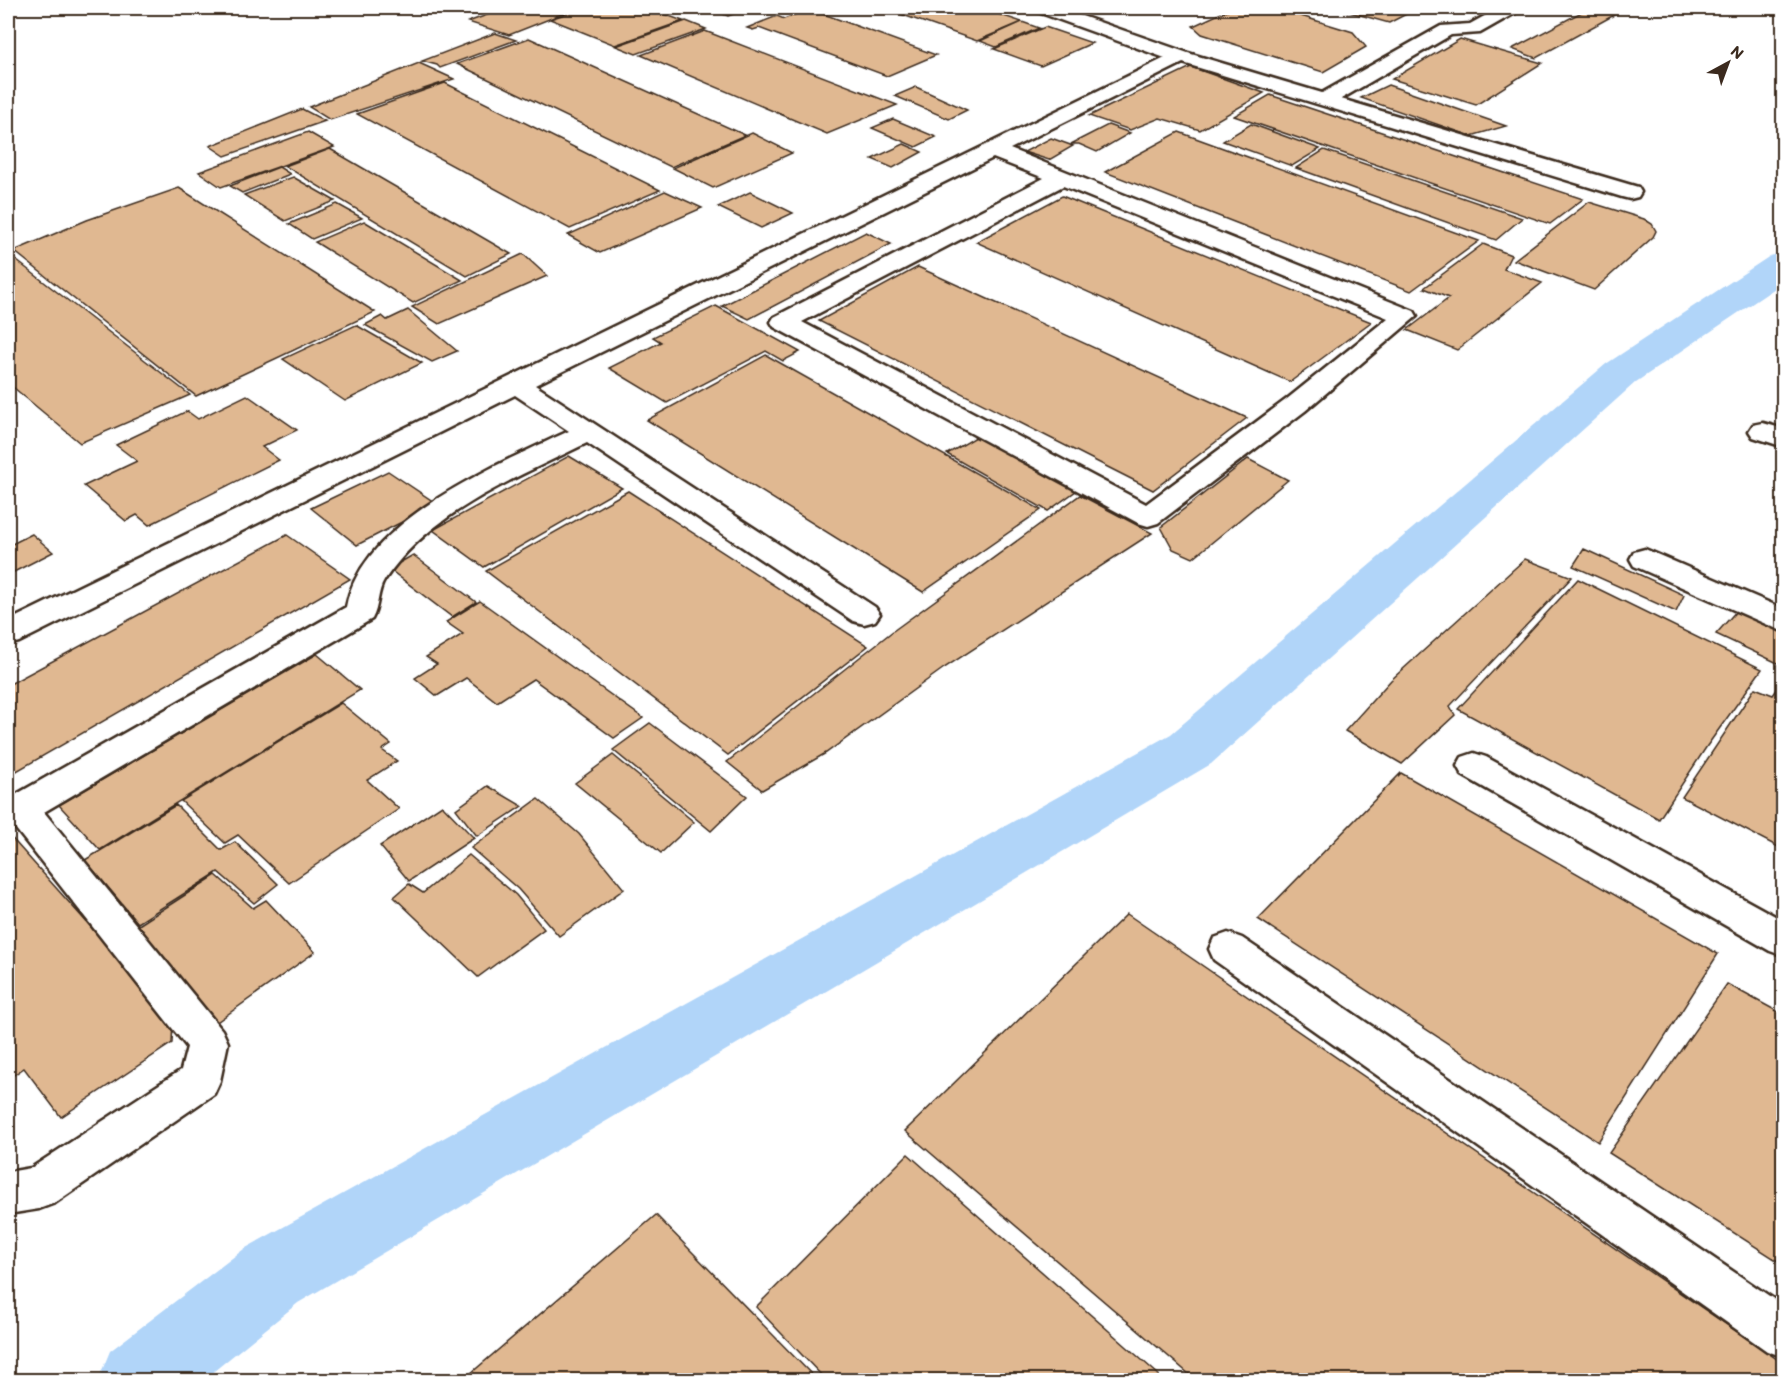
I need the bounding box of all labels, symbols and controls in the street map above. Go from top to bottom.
north arrow [1698,33,1758,93]
text: N [1727,41,1748,63]

